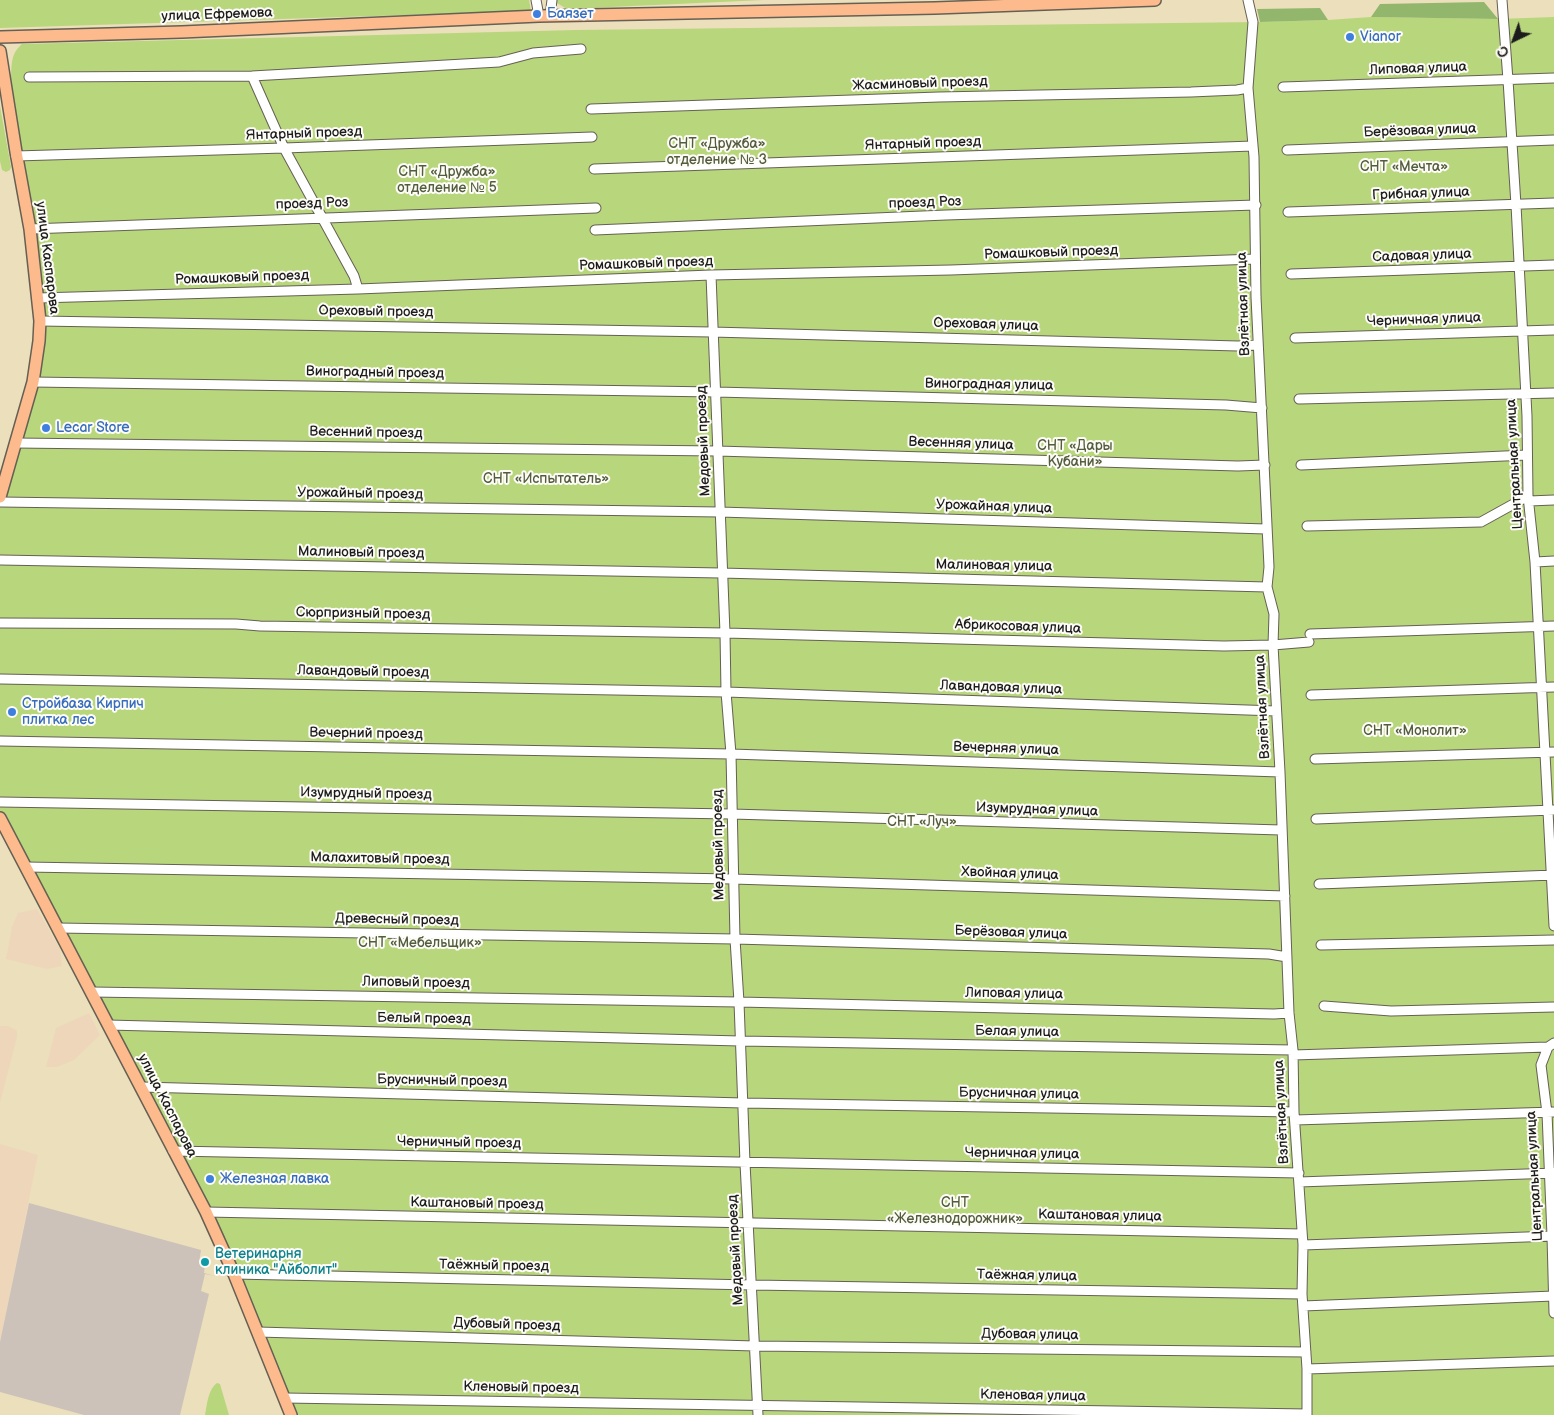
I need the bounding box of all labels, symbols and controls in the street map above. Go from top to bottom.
street label: улица Ефремова [161,5,273,25]
place label: Баязет [547,6,594,22]
marker: Баязет [531,8,543,20]
north arrow [1489,15,1539,65]
place label: Vianor [1360,29,1401,45]
marker: Vianor [1344,31,1356,43]
text: С [1494,42,1513,61]
street label: Липовая улица [1369,59,1467,79]
street label: Жасминовый проезд [852,73,988,95]
street label: Берёзовая улица [1363,121,1477,141]
street label: Янтарный проезд [246,124,362,144]
street label: Янтарный проезд [865,134,981,154]
park label: СНТ «Дружба» отделение № 3 [667,136,767,168]
park label: СНТ «Мечта» [1360,159,1448,175]
park label: СНТ «Дружба» отделение № 5 [397,164,497,196]
street label: Грибная улица [1372,184,1470,204]
street label: проезд Роз [888,193,962,213]
street label: проезд Роз [275,194,349,214]
street label: улица Каспарова [32,200,62,316]
street label: Ромашковый проезд [984,242,1118,264]
street label: Садовая улица [1372,246,1472,266]
street label: Взлётная улица [1234,252,1254,356]
street label: Ромашковый проезд [579,253,713,275]
street label: Ромашковый проезд [175,267,309,289]
street label: Ореховый проезд [318,303,434,321]
street label: Черничная улица [1367,310,1481,330]
street label: Ореховая улица [933,315,1039,335]
street label: Виноградный проезд [306,363,444,383]
street label: Виноградная улица [925,375,1053,395]
street label: Медовый проезд [694,385,714,497]
street label: Центральная улица [1503,398,1527,530]
place label: Lecar Store [56,420,130,436]
marker: Lecar Store [40,422,52,434]
street label: Весенний проезд [309,424,423,442]
street label: Весенняя улица [908,434,1014,454]
park label: СНТ «Дары Кубани» [1037,438,1113,471]
park label: СНТ «Испытатель» [483,471,609,487]
street label: Урожайный проезд [297,485,423,503]
street label: Урожайная улица [936,497,1052,517]
street label: Малиновый проезд [298,543,424,563]
street label: Малиновая улица [935,557,1053,575]
street label: Сюрпризный проезд [296,604,430,624]
street label: Абрикосовая улица [955,616,1081,638]
street label: Взлётная улица [1252,654,1274,760]
street label: Лавандовый проезд [297,662,429,682]
street label: Лавандовая улица [940,677,1062,699]
place label: Стройбаза Кирпич плитка лес [22,696,144,729]
marker: Стройбаза Кирпич плитка лес [6,706,18,718]
park label: СНТ «Монолит» [1363,723,1467,739]
street label: Вечерний проезд [309,725,423,743]
street label: Вечерняя улица [953,739,1059,759]
street label: Изумрудный проезд [300,784,432,804]
street label: Медовый проезд [710,789,728,901]
street label: Изумрудная улица [976,799,1098,821]
park label: СНТ «Луч» [887,814,957,830]
street label: Малахитовый проезд [310,849,450,869]
street label: Хвойная улица [961,864,1059,884]
street label: Древесный проезд [335,911,459,929]
street label: Берёзовая улица [954,923,1068,943]
park label: СНТ «Мебельщик» [358,935,482,951]
street label: Липовый проезд [362,974,470,992]
street label: Липовая улица [965,985,1063,1003]
street label: Белый проезд [377,1010,471,1028]
street label: Белая улица [975,1023,1059,1041]
street label: улица Каспарова [134,1051,200,1161]
street label: Взлётная улица [1271,1059,1293,1165]
street label: Брусничный проезд [377,1071,507,1091]
street label: Брусничная улица [959,1085,1079,1103]
street label: Центральная улица [1523,1110,1547,1242]
street label: Черничный проезд [397,1134,521,1152]
street label: Черничная улица [965,1145,1079,1163]
place label: Железная лавка [220,1171,329,1187]
marker: Железная лавка [204,1173,216,1185]
street label: Каштановый проезд [410,1194,544,1214]
street label: Медовый проезд [725,1194,747,1306]
park label: СНТ «Железнодорожник» [887,1195,1023,1228]
street label: Каштановая улица [1038,1207,1162,1225]
place label: Ветеринарня клиника "Айболит" [215,1246,337,1278]
marker: Ветеринарня клиника "Айболит" [199,1256,211,1268]
street label: Таёжный проезд [439,1257,549,1275]
street label: Таёжная улица [977,1267,1077,1285]
street label: Дубовый проезд [453,1315,561,1335]
street label: Дубовая улица [981,1326,1079,1344]
street label: Кленовый проезд [463,1379,579,1397]
street label: Кленовая улица [980,1387,1086,1405]

